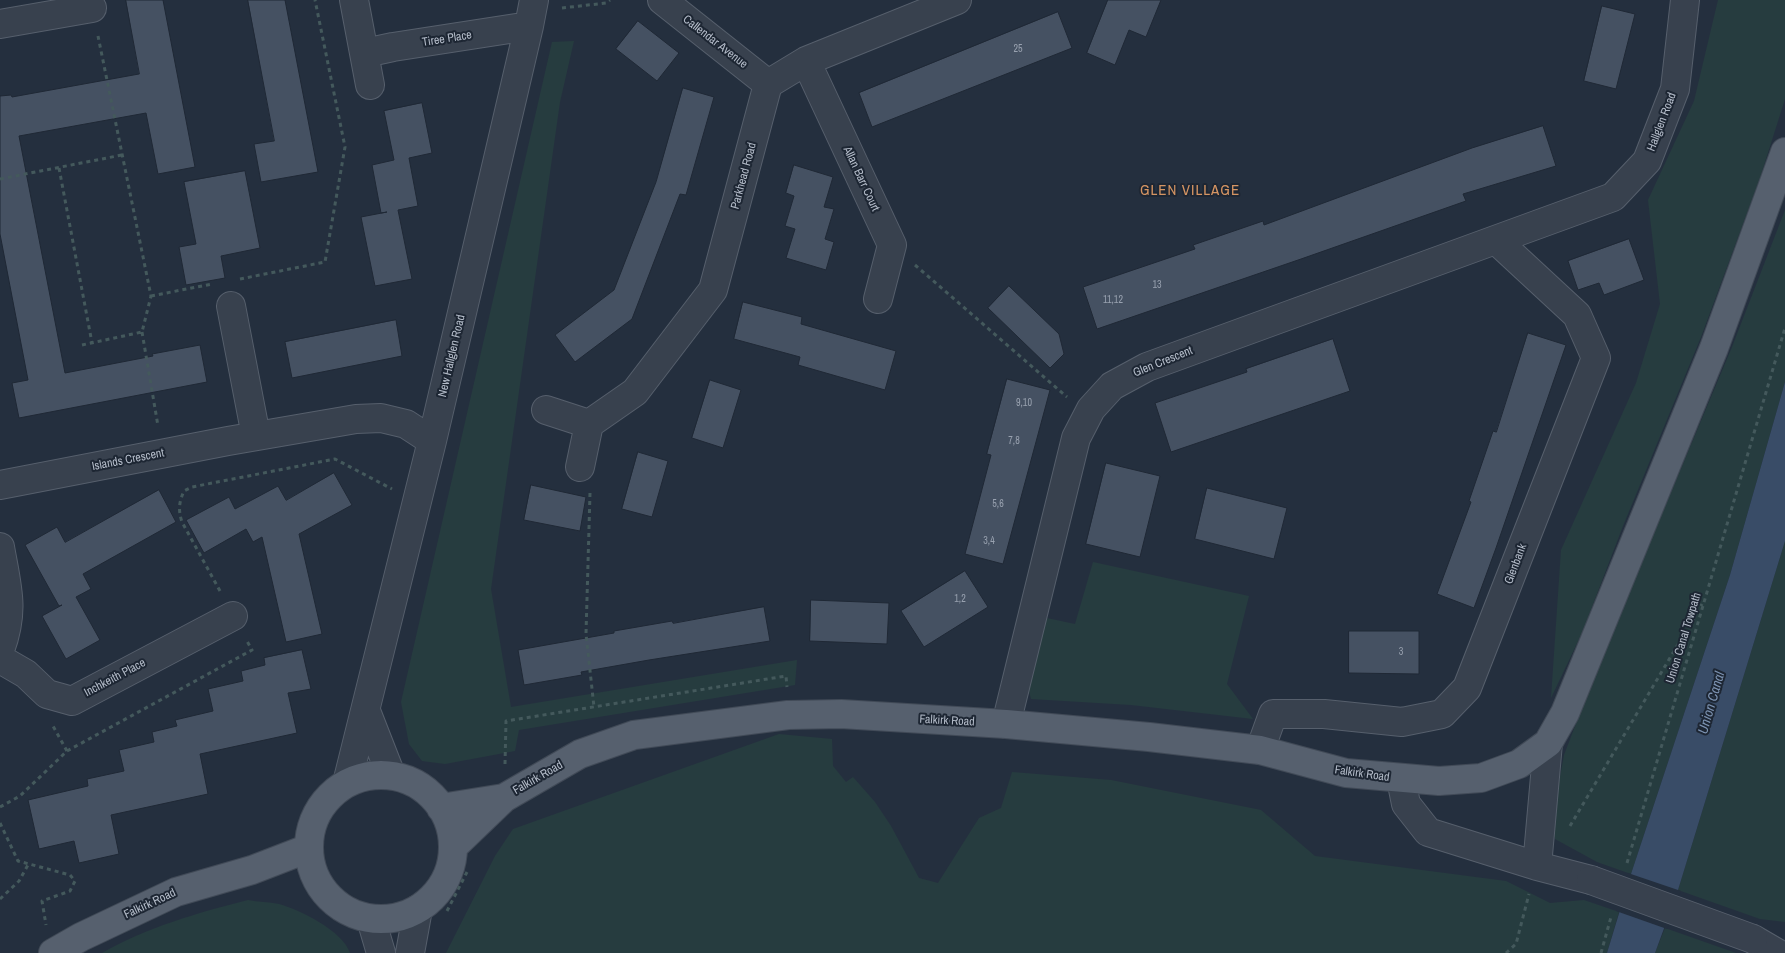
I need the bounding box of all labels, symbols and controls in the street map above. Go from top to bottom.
street label: Callendar Avenue [680,12,750,72]
street label: Tiree Place [421,28,473,50]
house number: 25 [1013,43,1023,55]
street label: Hallglen Road [1644,91,1680,153]
street label: Parkhead Road [728,141,760,211]
street label: Allan Barr Court [840,144,882,214]
district label: GLEN VILLAGE [1138,182,1242,200]
house number: 13 [1152,279,1162,291]
house number: 11,12 [1103,294,1123,306]
street label: New Hallglen Road [436,313,468,399]
street label: Glen Crescent [1131,344,1195,380]
house number: 9,10 [1016,397,1032,409]
house number: 7,8 [1008,435,1020,447]
street label: Islands Crescent [91,446,165,474]
house number: 5,6 [992,498,1004,510]
house number: 3,4 [983,535,995,547]
street label: Glenbank [1502,542,1530,586]
street label: Union Canal Towpath [1663,591,1705,685]
house number: 1,2 [954,593,966,605]
house number: 3 [1399,646,1403,658]
street label: Inchkeith Place [82,656,148,700]
water label: Union Canal [1695,670,1729,736]
street label: Falkirk Road [919,712,975,730]
street label: Falkirk Road [510,758,566,798]
street label: Falkirk Road [1334,763,1390,785]
street label: Falkirk Road [122,886,178,922]

